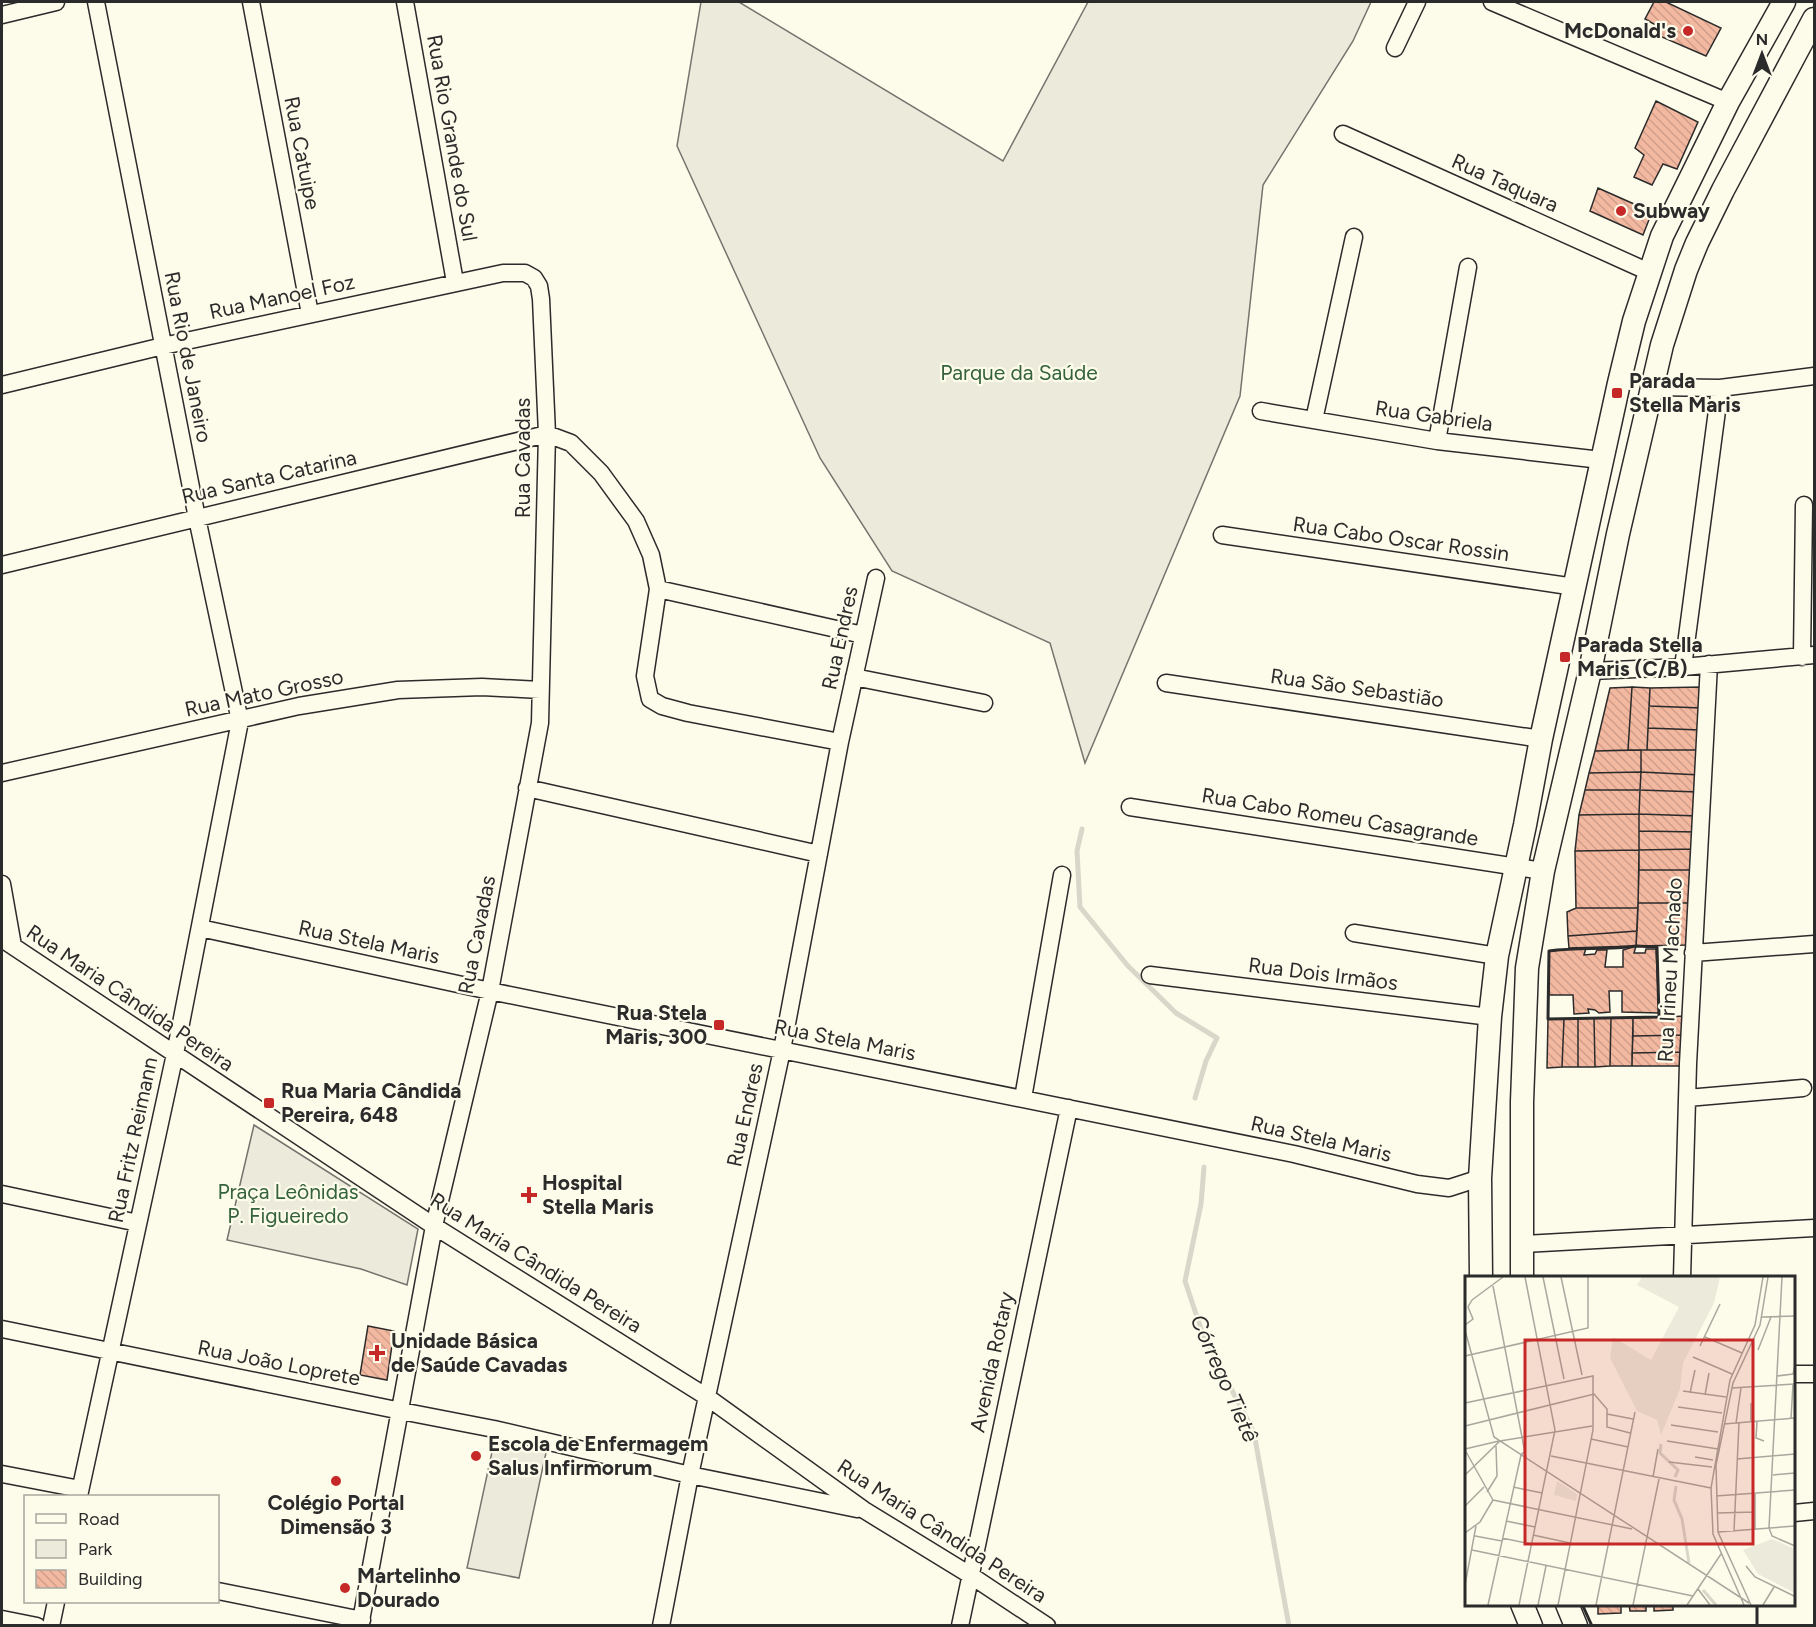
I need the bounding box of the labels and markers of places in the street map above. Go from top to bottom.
place label: McDonald's [1564,18,1676,43]
marker: McDonald's [1681,24,1695,38]
place label: Subway [1633,198,1711,223]
marker: Subway [1614,204,1628,218]
place label: Parada Stella Maris [1629,368,1741,417]
marker: Parada Stella Maris [1610,386,1624,400]
place label: Parada Stella Maris (C/B) [1577,632,1703,681]
marker: Parada Stella Maris (C/B) [1558,650,1572,664]
place label: Rua Stela Maris, 300 [605,1000,707,1049]
marker: Rua Stela Maris, 300 [712,1018,726,1032]
place label: Rua Maria Cândida Pereira, 648 [281,1078,461,1127]
marker: Rua Maria Cândida Pereira, 648 [262,1096,276,1110]
place label: Hospital Stella Maris [542,1170,654,1219]
marker: Hospital Stella Maris [520,1186,538,1204]
place label: Unidade Básica de Saúde Cavadas [391,1328,567,1377]
marker: Unidade Básica de Saúde Cavadas [368,1344,386,1362]
place label: Escola de Enfermagem Salus Infirmorum [488,1431,708,1480]
marker: Escola de Enfermagem Salus Infirmorum [469,1449,483,1463]
marker: Colégio Portal Dimensão 3 [329,1474,343,1488]
place label: Colégio Portal Dimensão 3 [268,1490,404,1539]
place label: Martelinho Dourado [357,1563,461,1612]
marker: Martelinho Dourado [338,1581,352,1595]

